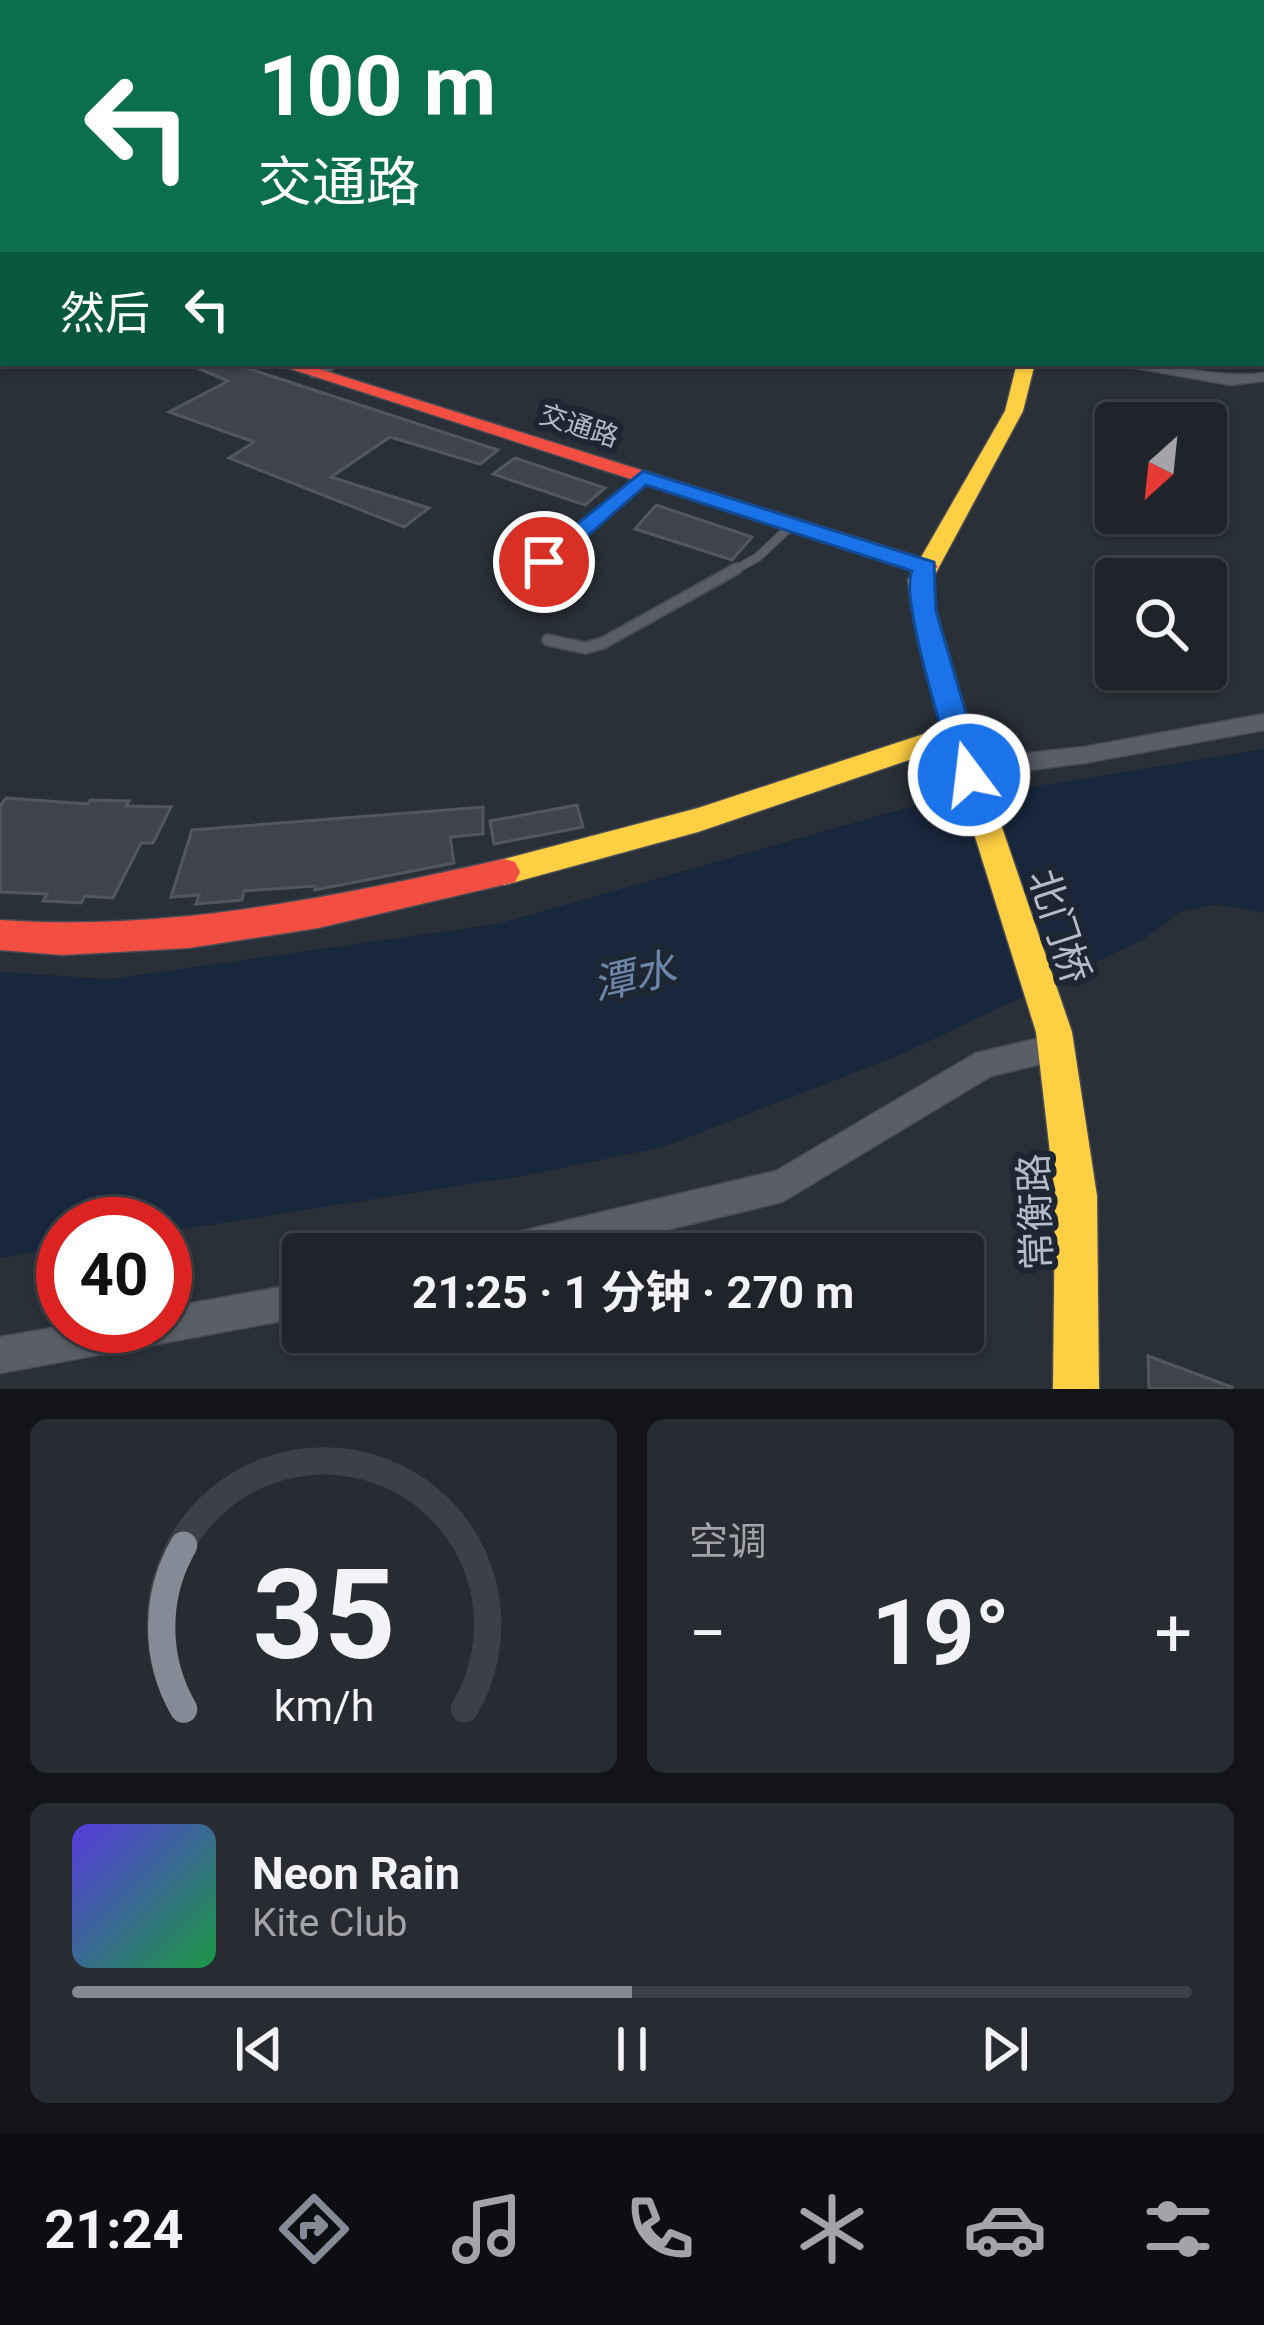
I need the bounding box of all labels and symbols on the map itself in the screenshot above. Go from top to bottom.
street label: 交通路 [536,398,622,454]
north arrow [1095,402,1227,534]
pin [493,511,595,613]
position arrow [906,712,1032,838]
street label: 北门桥 [1019,864,1099,989]
water label: 潭水 [588,943,682,1010]
street label: 常衡路 [1011,1153,1061,1271]
speed limit sign: 40 [36,1197,192,1353]

